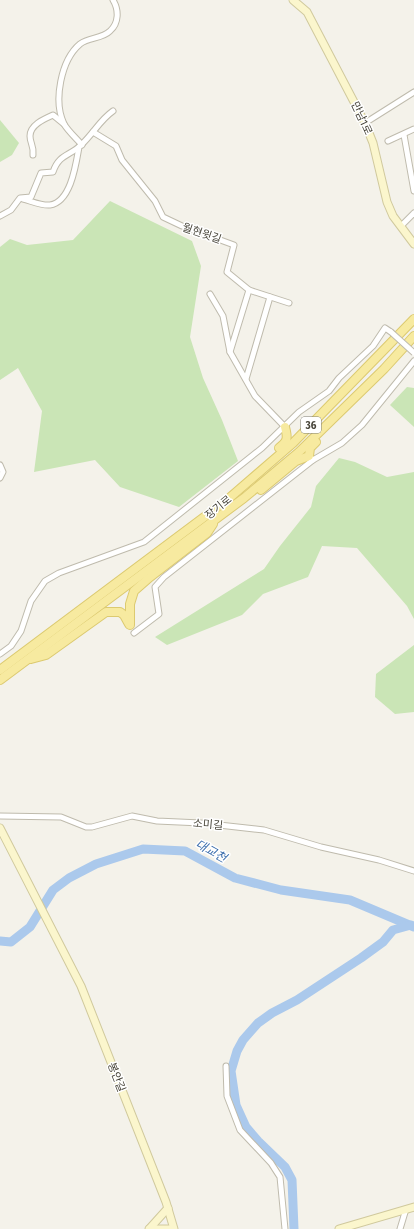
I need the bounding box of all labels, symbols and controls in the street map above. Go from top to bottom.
street label: 만남1로 [348,100,375,137]
street label: 월현윗길 [181,221,223,246]
road number: 36 [301,417,321,433]
street label: 장기로 [202,493,234,522]
street label: 소미길 [192,817,224,832]
water label: 대교천 [193,837,231,866]
street label: 봉안길 [105,1061,128,1094]

